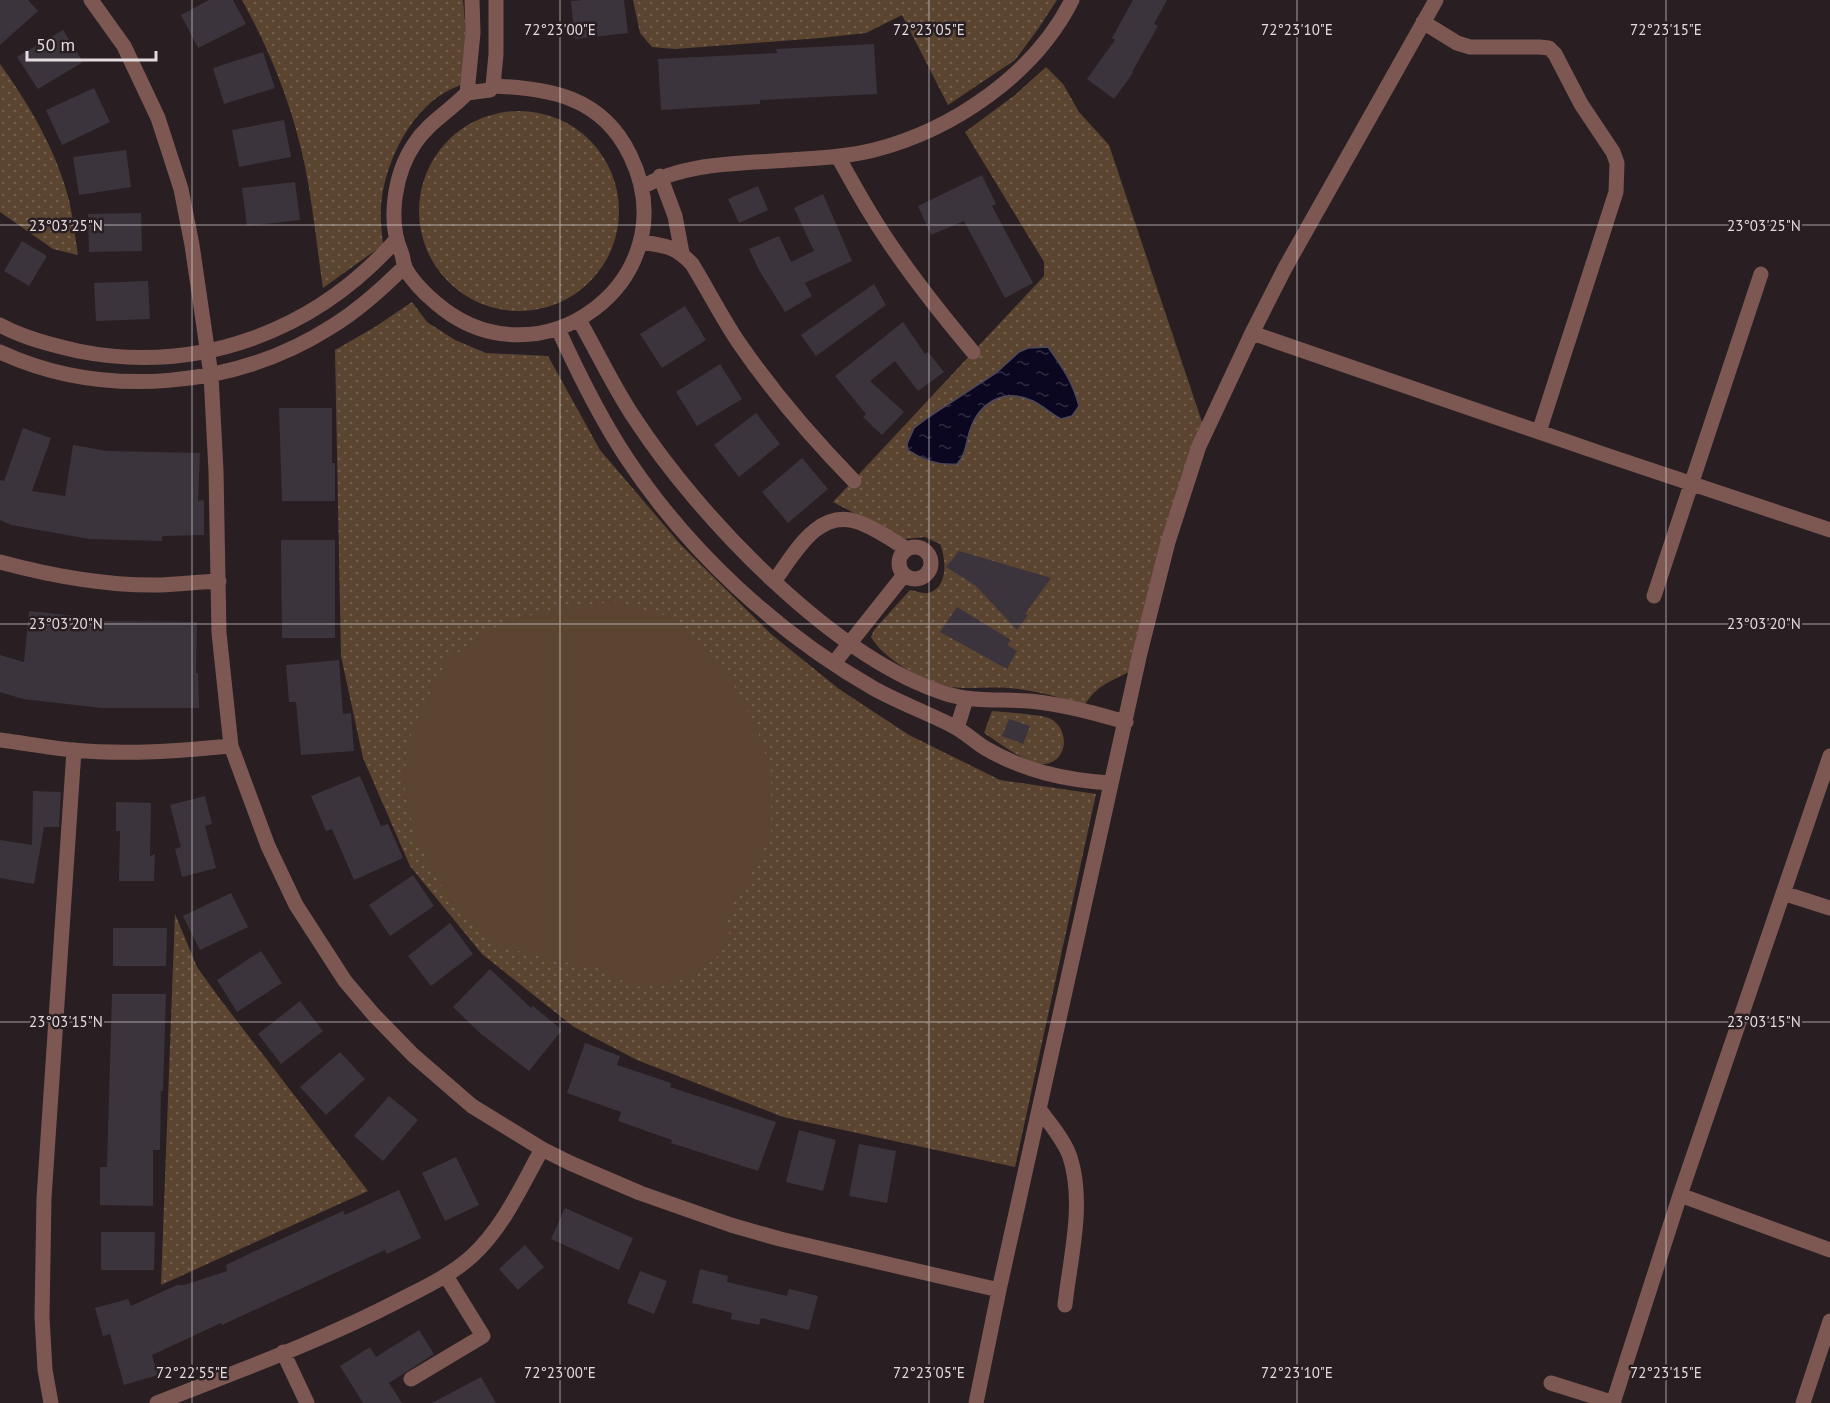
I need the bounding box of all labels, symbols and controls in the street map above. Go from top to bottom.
text: 72°23'00"E [524,20,596,39]
text: 72°23'05"E [893,20,965,39]
text: 72°23'10"E [1261,20,1333,39]
text: 72°23'15"E [1630,20,1702,39]
scale bar [27,24,156,62]
text: 50 m [36,33,75,56]
text: 23°03'25"N [29,216,103,235]
text: 23°03'25"N [1727,216,1801,235]
text: 23°03'20"N [29,614,103,633]
text: 23°03'20"N [1727,614,1801,633]
text: 23°03'15"N [29,1012,103,1031]
text: 23°03'15"N [1727,1012,1801,1031]
text: 72°22'55"E [156,1363,228,1382]
text: 72°23'00"E [524,1363,596,1382]
text: 72°23'05"E [893,1363,965,1382]
text: 72°23'10"E [1261,1363,1333,1382]
text: 72°23'15"E [1630,1363,1702,1382]

